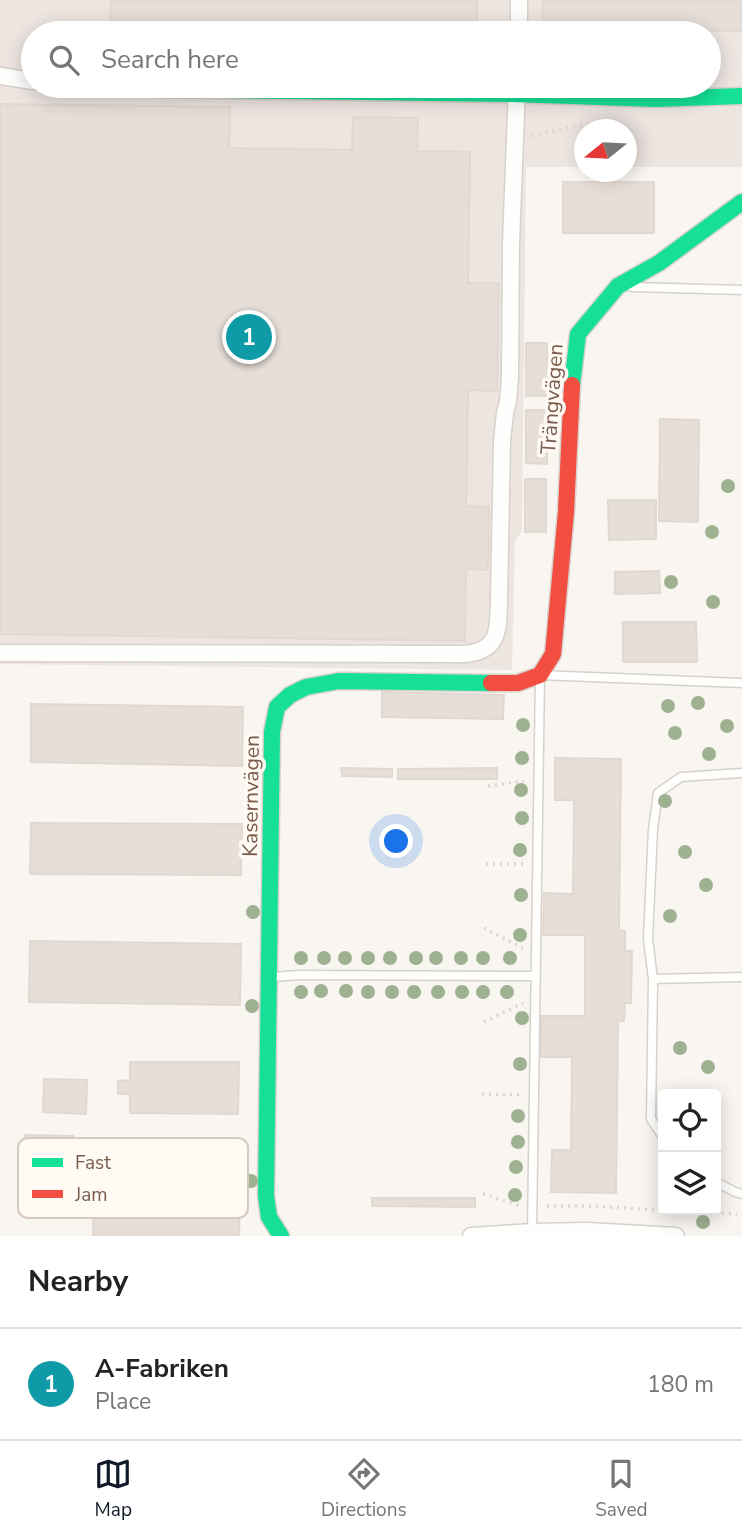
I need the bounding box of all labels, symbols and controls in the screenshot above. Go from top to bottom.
search box [21,21,721,98]
icon: search [45,41,83,79]
text: Search here [101,42,239,77]
north arrow [574,119,637,182]
pin: 1 [226,311,272,363]
street label: Trängvägen [534,343,570,455]
street label: Kasernvägen [236,735,266,857]
your location [379,824,413,858]
map controls [658,1089,721,1215]
button: locate [658,1089,721,1152]
legend [18,1138,248,1218]
text: Fast [75,1150,111,1176]
button: layers [658,1152,721,1215]
text: Jam [74,1182,108,1208]
text: Nearby [28,1261,128,1302]
text: A-Fabriken [95,1351,229,1386]
text: 1 [44,1369,58,1400]
text: 180 m [647,1369,714,1400]
text: Place [95,1386,151,1417]
tab: Map [94,1455,132,1523]
tab: Directions [321,1455,407,1523]
tab: Saved [595,1455,648,1523]

